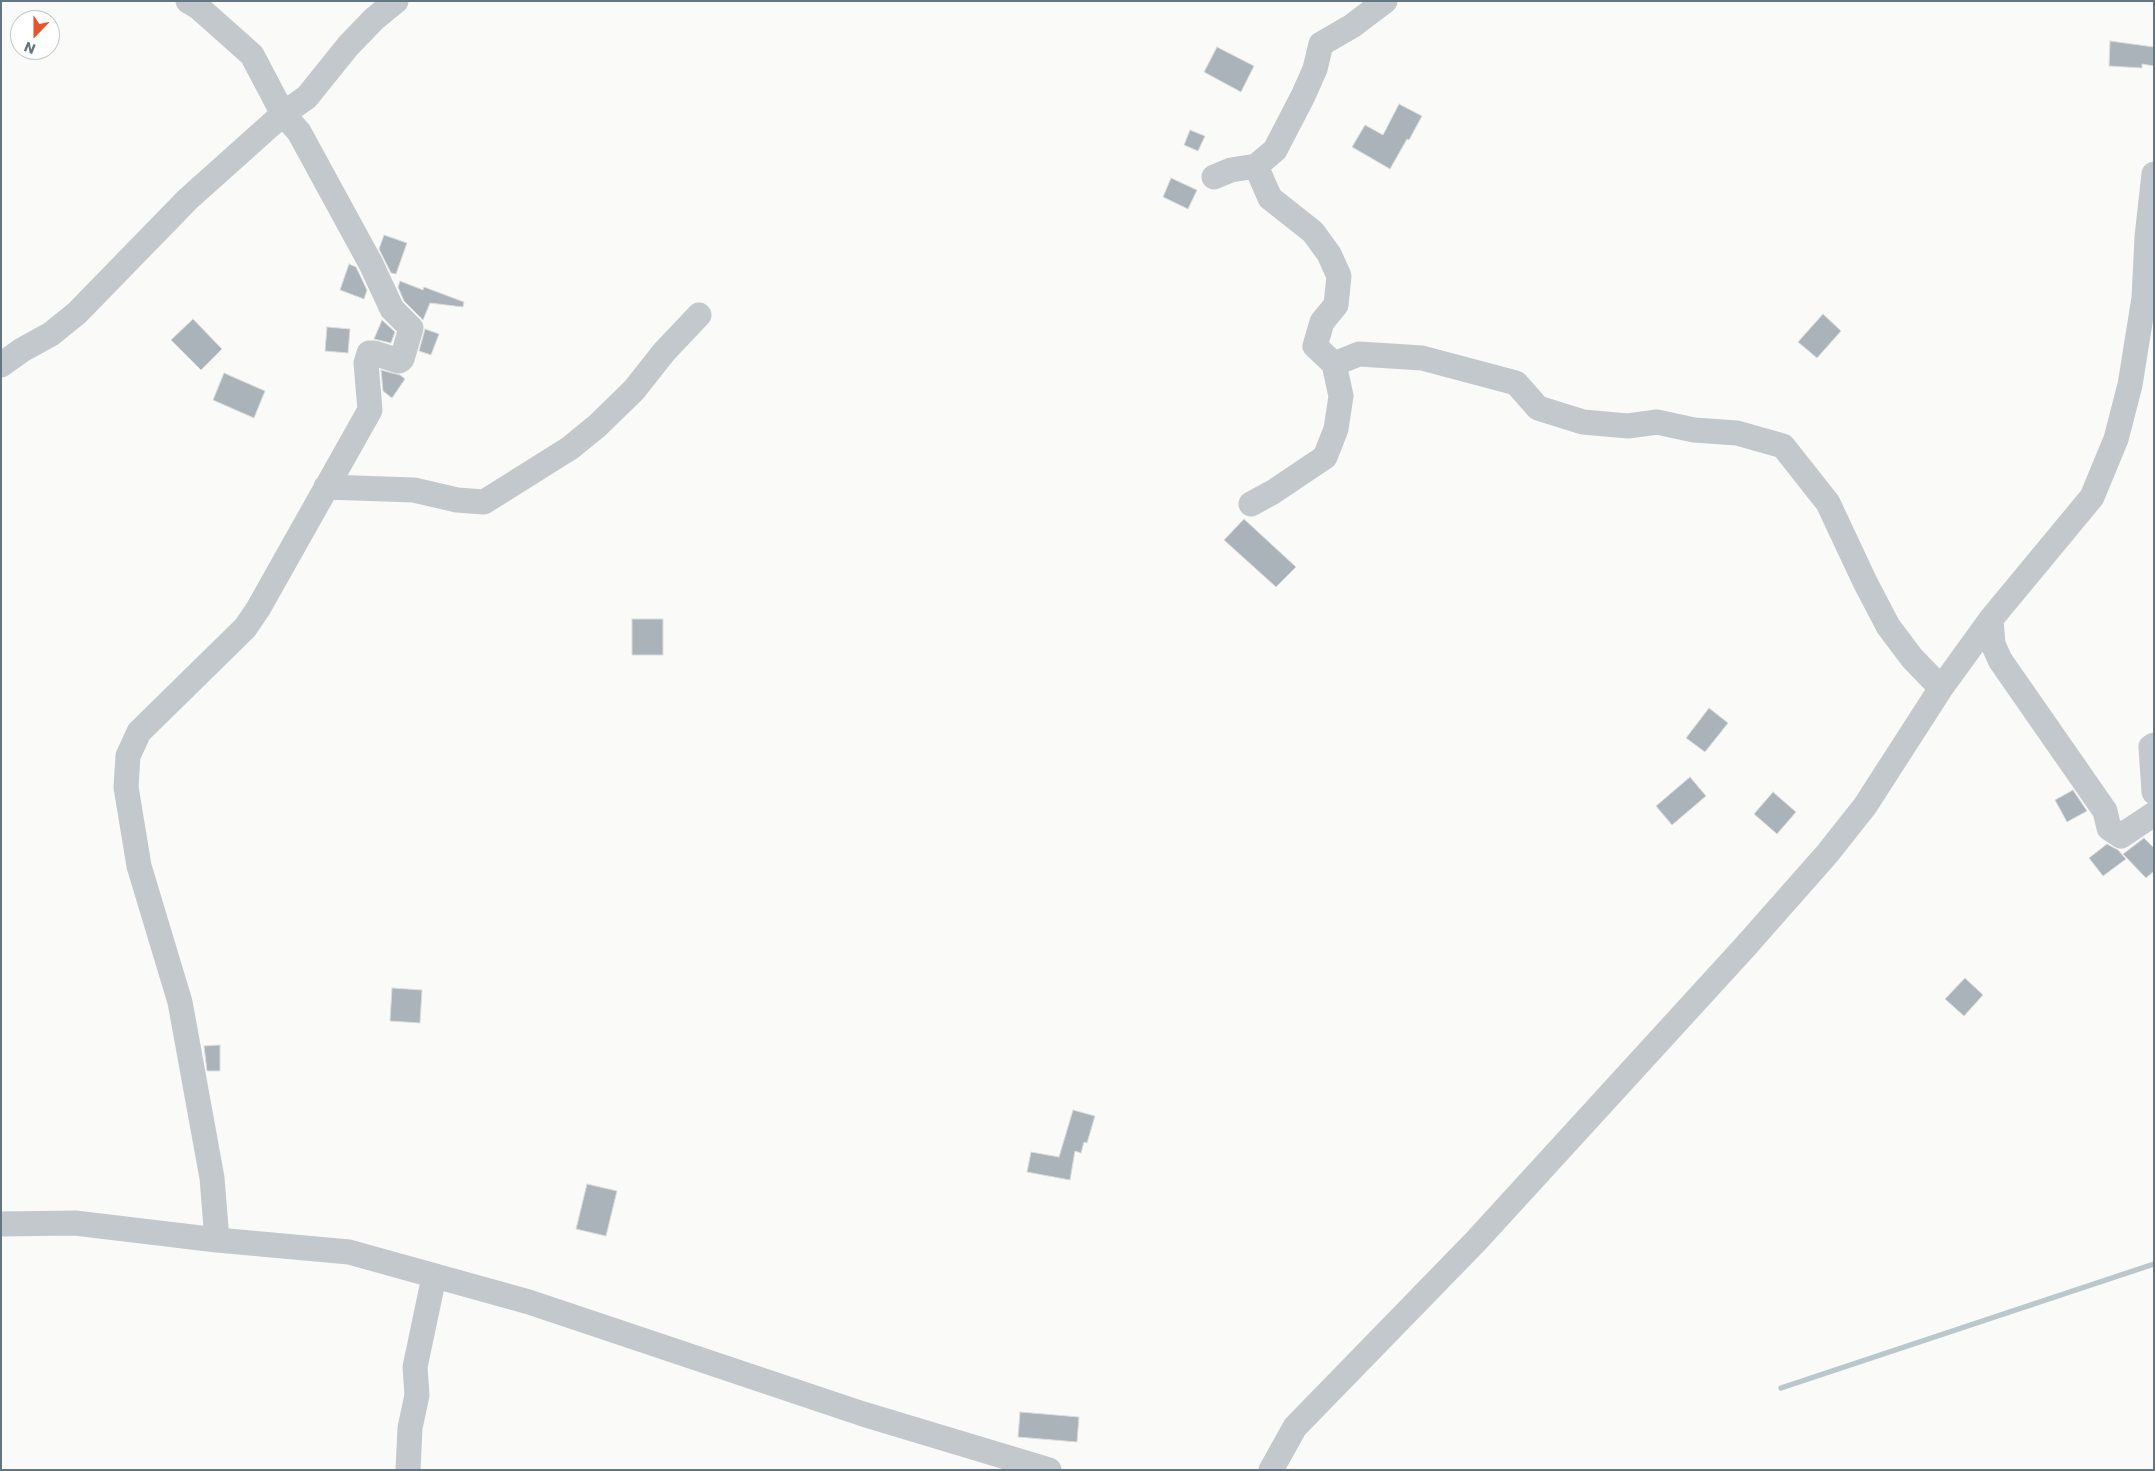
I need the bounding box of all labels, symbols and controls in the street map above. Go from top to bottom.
north arrow [10,10,60,60]
text: N [21,37,38,59]

